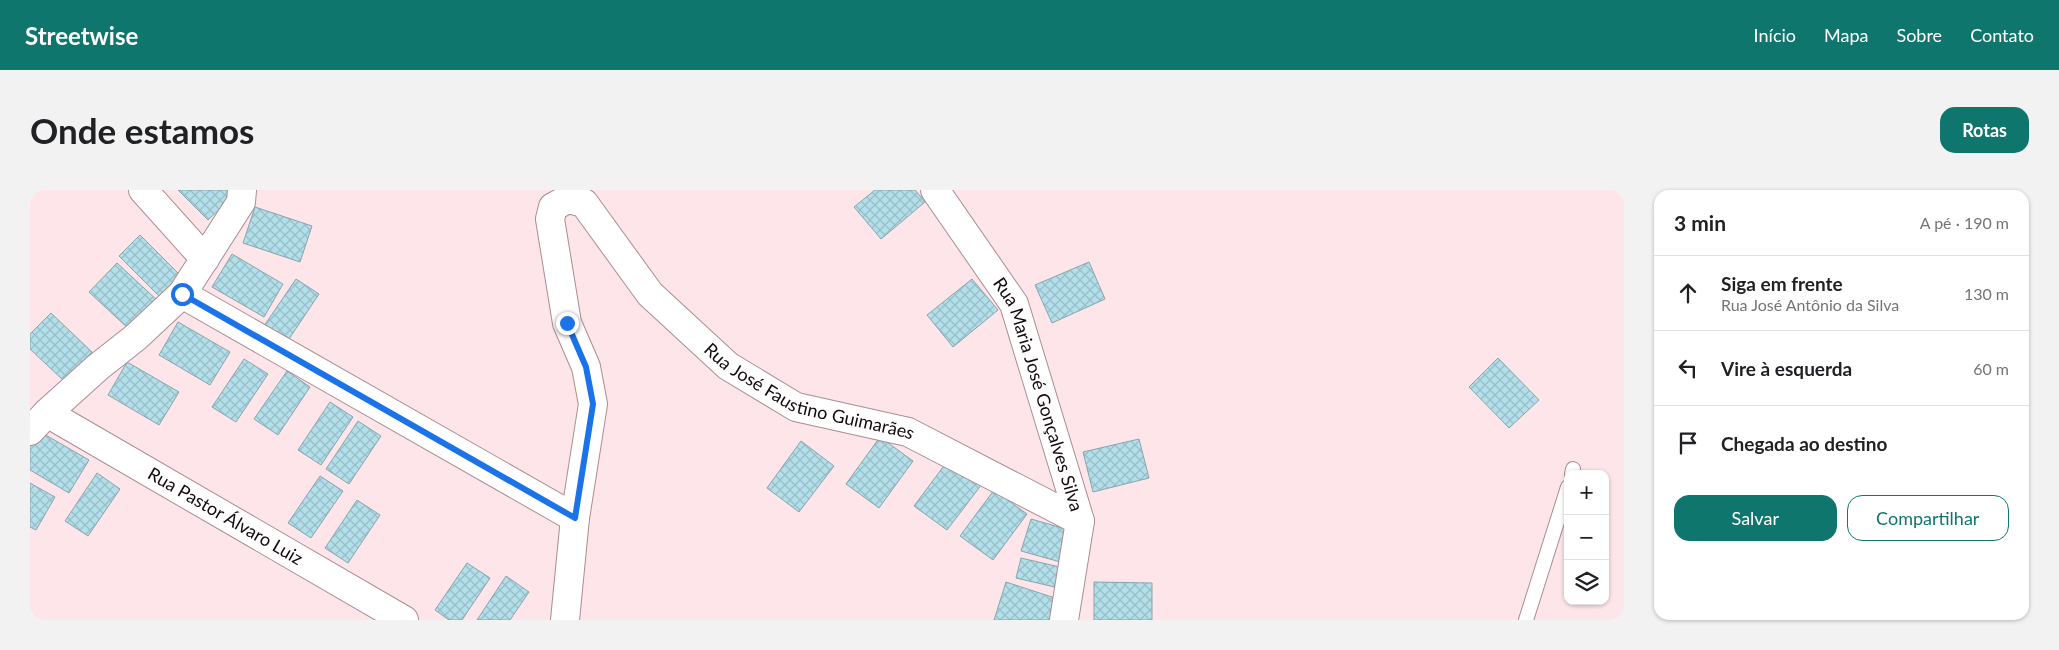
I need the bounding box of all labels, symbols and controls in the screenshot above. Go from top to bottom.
text: Streetwise [25,21,138,50]
text: Início [1754,24,1796,46]
text: Mapa [1824,24,1868,46]
text: Sobre [1896,24,1942,46]
text: Contato [1970,24,2034,46]
button: Rotas [1940,107,2029,153]
text: Onde estamos [30,109,254,151]
text: 3 min [1674,210,1726,235]
text: A pé · 190 m [1920,213,2009,232]
text: Siga em frente [1721,272,1843,295]
street label: Rua Maria José Gonçalves Silva [989,273,1088,514]
icon: ahead [1674,279,1702,307]
route start [171,283,194,306]
text: 130 m [1964,284,2009,303]
text: Rua José Antônio da Silva [1721,295,1899,314]
route end [556,312,579,335]
street label: Rua José Faustino Guimarães [700,338,919,444]
icon: left [1674,354,1702,382]
text: Vire à esquerda [1721,357,1852,380]
text: 60 m [1973,359,2009,378]
icon: arrive [1674,429,1702,457]
text: Chegada ao destino [1721,432,1887,455]
street label: Rua Pastor Álvaro Luiz [144,462,307,569]
map controls [1564,470,1609,605]
button: + [1564,470,1609,515]
button: Salvar [1674,495,1837,541]
button: Compartilhar [1847,495,2009,541]
button: − [1564,515,1609,560]
button: layers [1564,560,1609,605]

